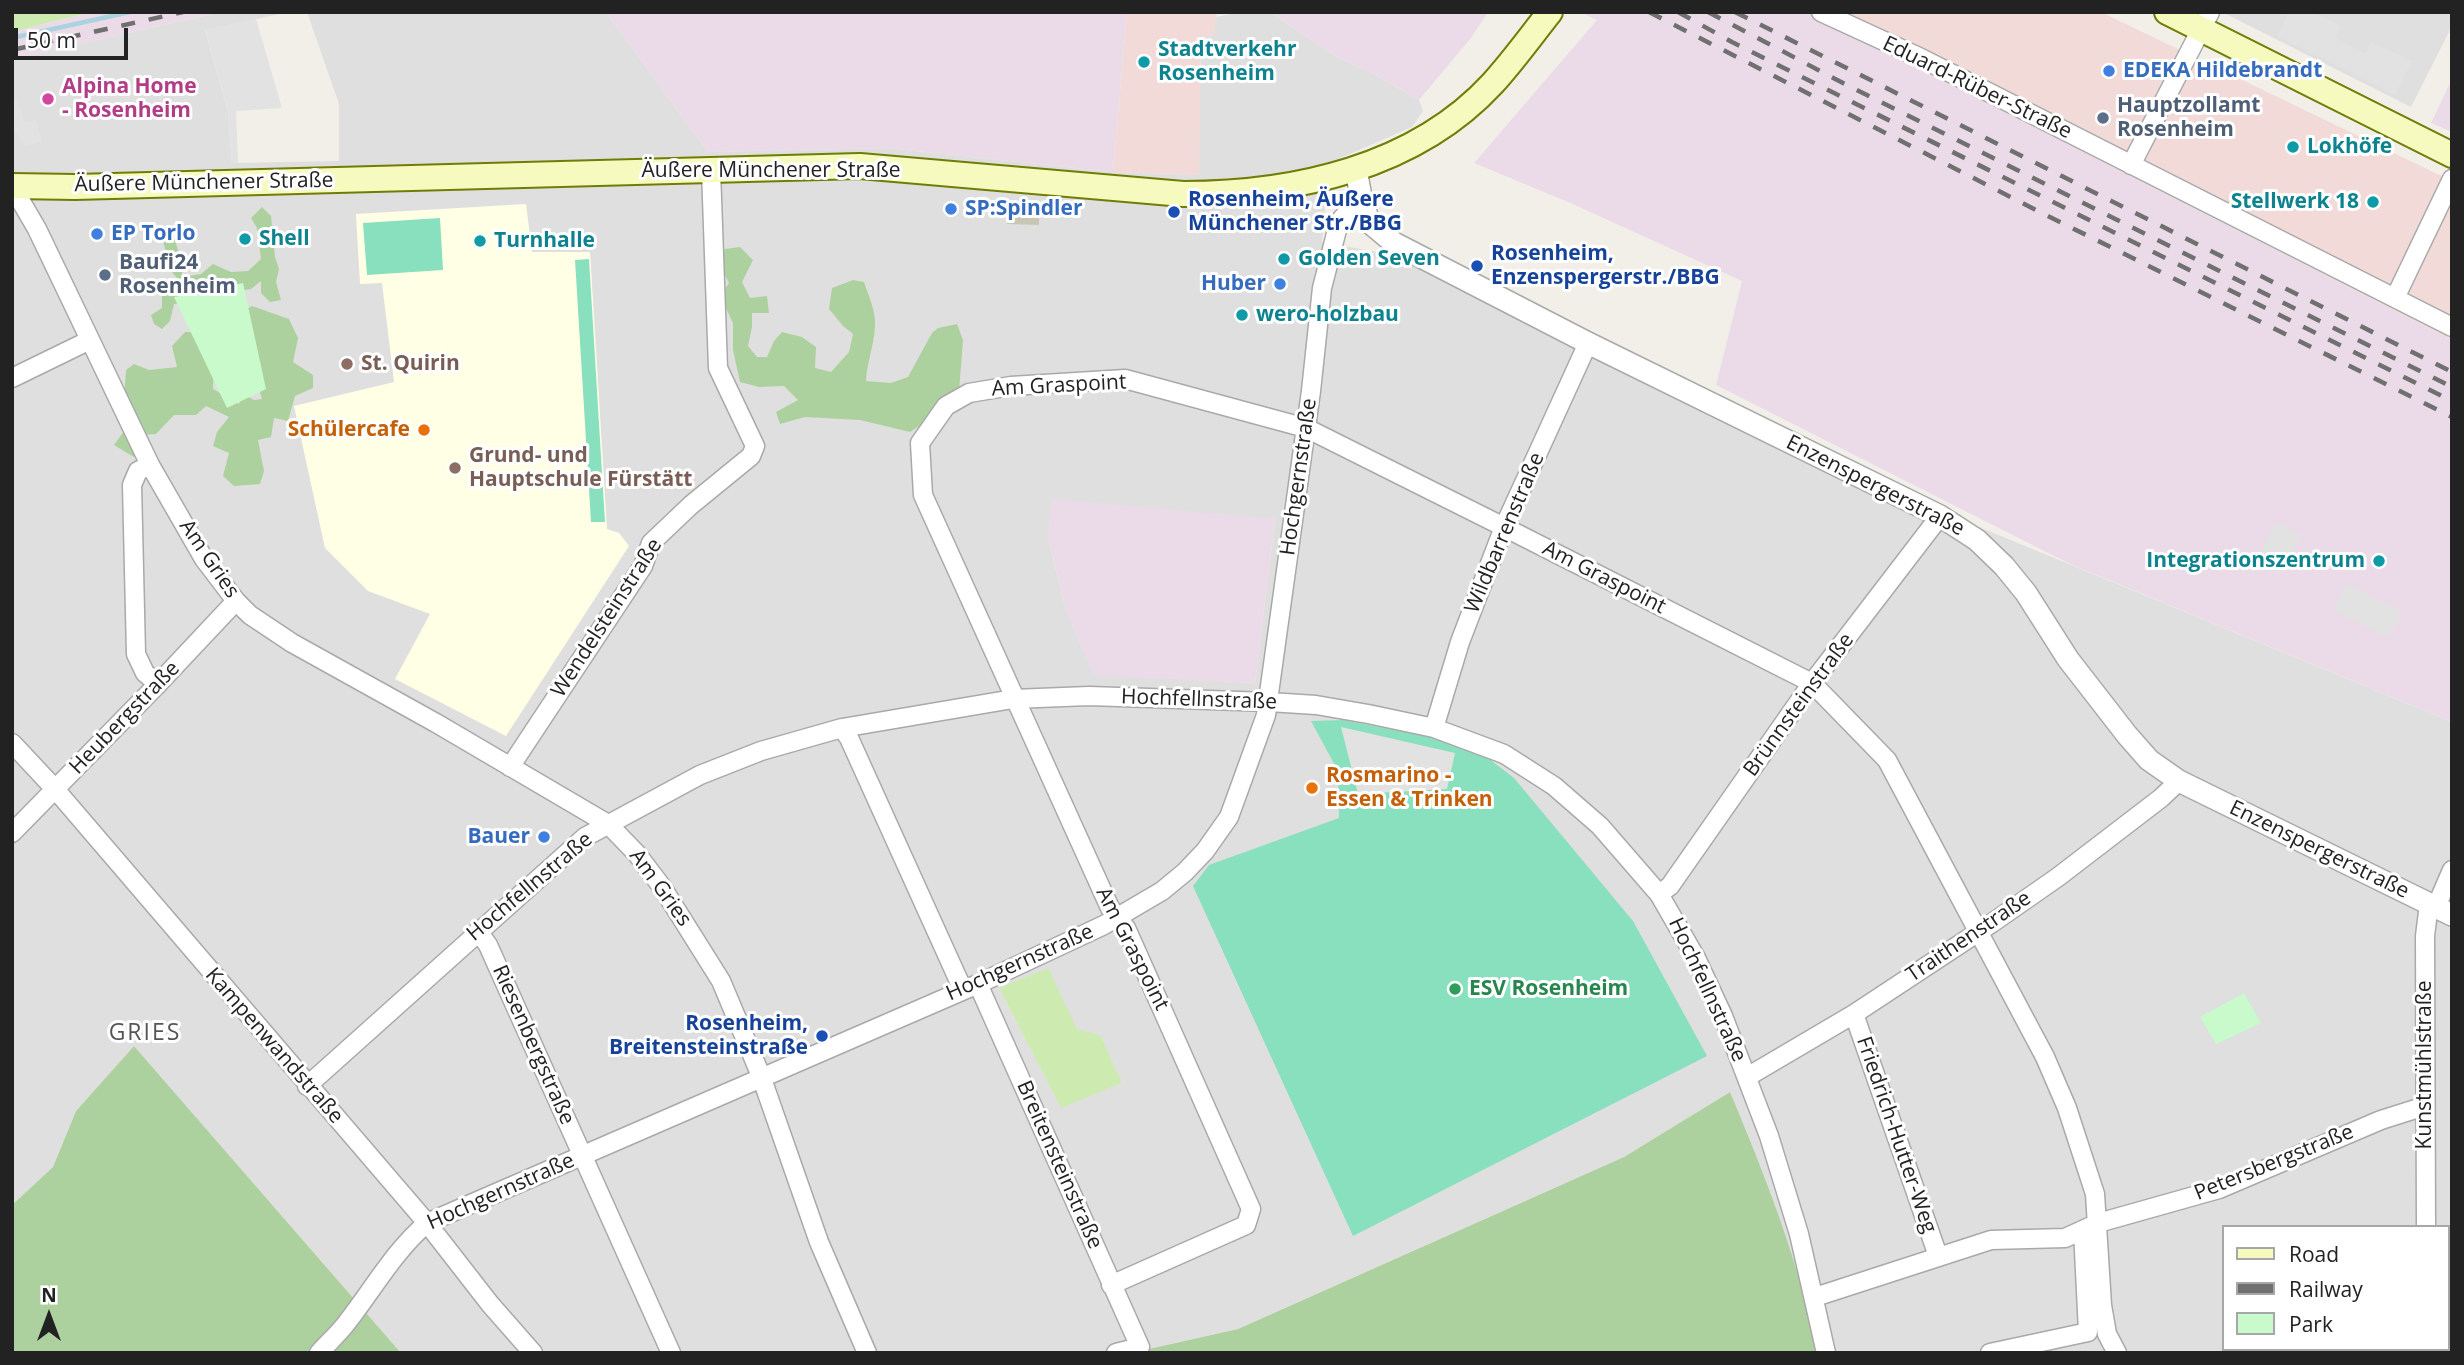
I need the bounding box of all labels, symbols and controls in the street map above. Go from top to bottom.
scale bar [18,14,131,58]
text: 50 m [27,26,76,54]
street label: Eduard-Rüber-Straße [1878,31,2076,145]
place label: Stadtverkehr Rosenheim [1158,37,1296,87]
marker: Stadtverkehr Rosenheim [1136,54,1152,70]
place label: EDEKA Hildebrandt [2123,58,2322,84]
marker: EDEKA Hildebrandt [2101,63,2117,79]
place label: Alpina Home - Rosenheim [62,74,197,124]
marker: Alpina Home - Rosenheim [40,91,56,107]
place label: Hauptzollamt Rosenheim [2117,93,2260,143]
marker: Hauptzollamt Rosenheim [2095,110,2111,126]
place label: Lokhöfe [2307,134,2392,160]
marker: Lokhöfe [2285,139,2301,155]
street label: Äußere Münchener Straße [641,158,901,184]
street label: Äußere Münchener Straße [74,168,334,198]
place label: Rosenheim, Äußere Münchener Str./BBG [1188,187,1402,237]
place label: Stellwerk 18 [2231,189,2359,215]
marker: Stellwerk 18 [2365,194,2381,210]
place label: SP:Spindler [965,196,1082,222]
marker: SP:Spindler [943,201,959,217]
marker: Rosenheim, Äußere Münchener Str./BBG [1166,204,1182,220]
place label: EP Torlo [111,221,196,247]
marker: EP Torlo [89,226,105,242]
place label: Shell [259,226,310,252]
place label: Turnhalle [494,228,595,254]
marker: Shell [237,231,253,247]
marker: Turnhalle [472,233,488,249]
place label: Rosenheim, Enzenspergerstr./BBG [1491,241,1720,291]
place label: Golden Seven [1298,246,1440,272]
place label: Baufi24 Rosenheim [119,250,236,300]
marker: Golden Seven [1276,251,1292,267]
marker: Rosenheim, Enzenspergerstr./BBG [1469,258,1485,274]
marker: Baufi24 Rosenheim [97,267,113,283]
place label: Huber [1201,271,1266,297]
marker: Huber [1272,276,1288,292]
place label: wero-holzbau [1256,302,1399,328]
marker: wero-holzbau [1234,307,1250,323]
place label: St. Quirin [361,351,460,377]
marker: St. Quirin [339,356,355,372]
street label: Am Graspoint [991,370,1127,402]
street label: Hochgernstraße [1276,397,1322,557]
place label: Schülercafe [288,417,410,443]
marker: Schülercafe [416,422,432,438]
street label: Enzenspergerstraße [1782,430,1968,542]
place label: Grund- und Hauptschule Fürstätt [469,443,692,493]
street label: Wildbarrenstraße [1460,449,1550,617]
marker: Grund- und Hauptschule Fürstätt [447,460,463,476]
street label: Am Gries [174,515,244,603]
street label: Wendelsteinstraße [546,534,668,702]
street label: Am Graspoint [1538,536,1670,620]
place label: Integrationszentrum [2146,548,2365,574]
marker: Integrationszentrum [2371,553,2387,569]
street label: Brünnsteinstraße [1739,628,1859,782]
street label: Heubergstraße [65,656,185,780]
street label: Hochfellnstraße [1121,685,1277,715]
place label: Rosmarino - Essen & Trinken [1326,763,1493,813]
marker: Rosmarino - Essen & Trinken [1304,780,1320,796]
street label: Enzenspergerstraße [2225,796,2413,904]
place label: Bauer [467,824,530,850]
street label: Hochfellnstraße [462,827,598,947]
marker: Bauer [536,829,552,845]
street label: Am Gries [624,845,696,931]
street label: Am Graspoint [1090,883,1174,1015]
street label: Traithenstraße [1902,886,2036,988]
street label: Hochfellnstraße [1663,914,1751,1066]
street label: Hochgernstraße [943,919,1097,1007]
street label: Riesenbergstraße [487,961,579,1129]
street label: Kampenwandstraße [200,963,348,1129]
place label: ESV Rosenheim [1469,976,1628,1002]
street label: Kunstmühlstraße [2412,980,2438,1150]
marker: ESV Rosenheim [1447,981,1463,997]
place label: Rosenheim, Breitensteinstraße [609,1011,808,1061]
district label: GRIES [109,1019,181,1047]
marker: Rosenheim, Breitensteinstraße [814,1028,830,1044]
street label: Friedrich-Hutter-Weg [1851,1034,1941,1236]
street label: Breitensteinstraße [1011,1077,1107,1253]
street label: Petersbergstraße [2191,1120,2357,1206]
street label: Hochgernstraße [424,1148,578,1236]
legend [2222,1225,2450,1351]
text: Road [2289,1240,2339,1268]
text: Railway [2289,1275,2363,1303]
north arrow [14,1281,84,1351]
text: N [41,1282,57,1308]
text: Park [2289,1310,2333,1338]

